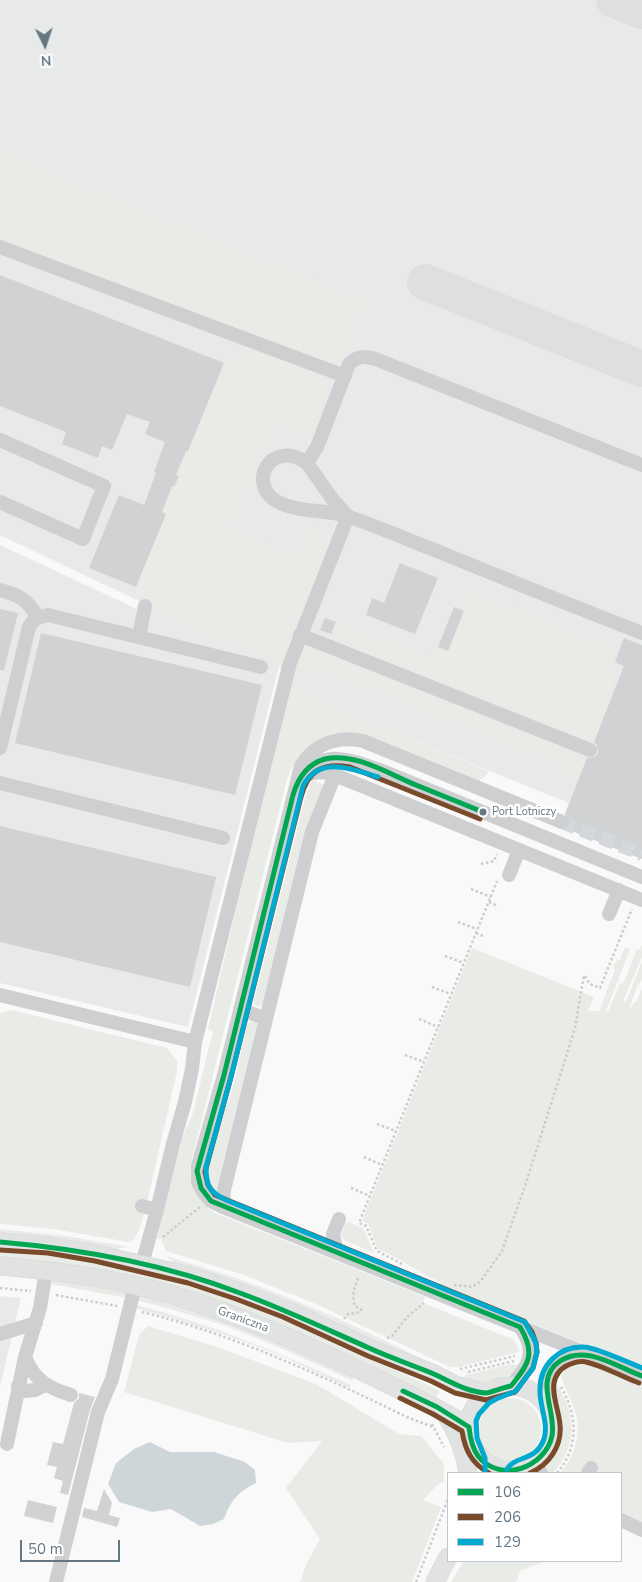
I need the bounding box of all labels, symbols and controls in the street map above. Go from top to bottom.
north arrow [20,20,70,70]
text: N [40,51,52,70]
place label: Port Lotniczy [492,805,556,819]
marker: Port Lotniczy [478,807,488,817]
street label: Graniczna [216,1304,270,1336]
legend [447,1472,622,1562]
text: 106 [494,1482,521,1502]
text: 206 [494,1507,521,1527]
scale bar [22,1530,122,1562]
text: 129 [494,1532,521,1552]
text: 50 m [28,1539,63,1559]

